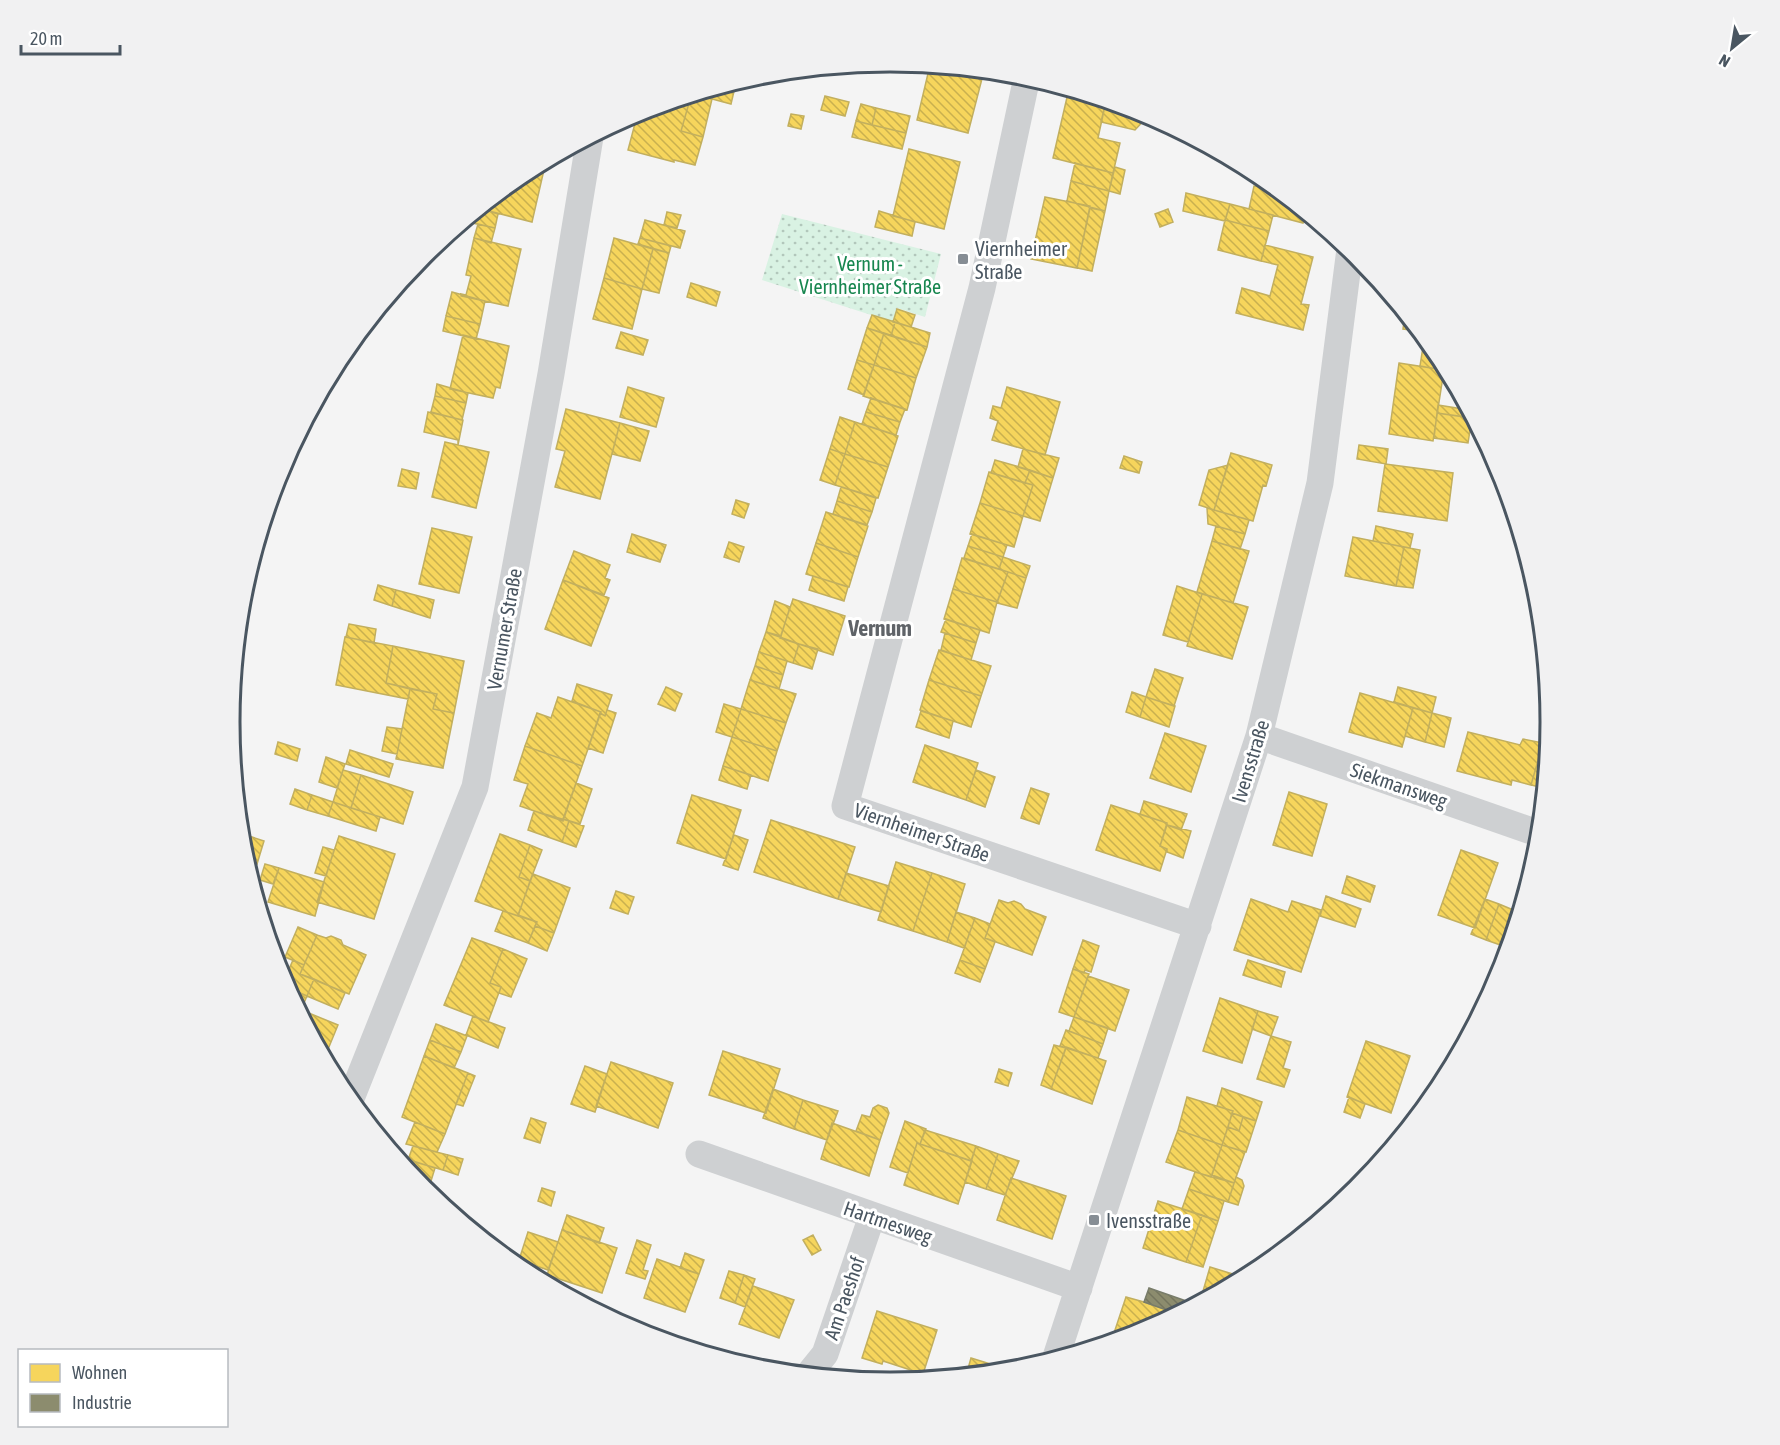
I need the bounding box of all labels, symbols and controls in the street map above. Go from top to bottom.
scale bar [21,18,120,56]
north arrow [1702,18,1762,78]
text: 20 m [30,28,62,49]
text: N [1716,51,1733,71]
place label: Viernheimer Straße [975,237,1068,283]
park label: Vernum - Viernheimer Straße [799,252,941,298]
marker: Viernheimer Straße [956,252,970,266]
street label: Vernumer Straße [482,566,526,692]
district label: Vernum [847,615,912,641]
street label: Ivensstraße [1227,717,1273,805]
street label: Siekmansweg [1348,758,1451,812]
street label: Viernheimer Straße [851,798,993,866]
street label: Hartmesweg [841,1196,936,1248]
place label: Ivensstraße [1106,1209,1191,1232]
marker: Ivensstraße [1087,1213,1101,1227]
street label: Am Paeshof [819,1253,869,1343]
legend [18,1349,228,1427]
text: Wohnen [72,1362,127,1383]
text: Industrie [72,1392,132,1413]

